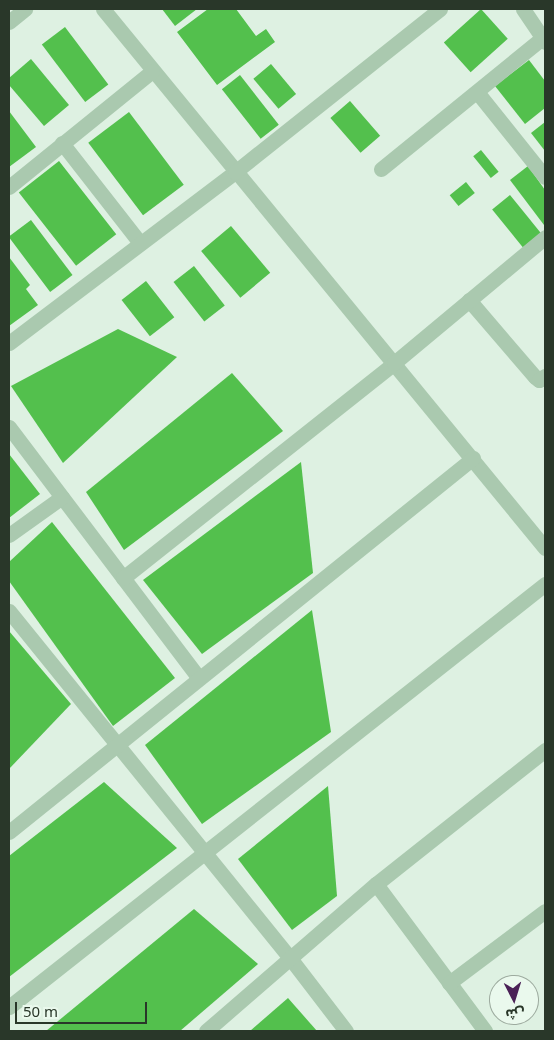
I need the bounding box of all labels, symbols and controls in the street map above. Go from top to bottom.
north arrow [489,975,539,1025]
scale bar [18,992,150,1024]
text: 50 m [23,1001,58,1021]
text: ش [505,1004,526,1025]

